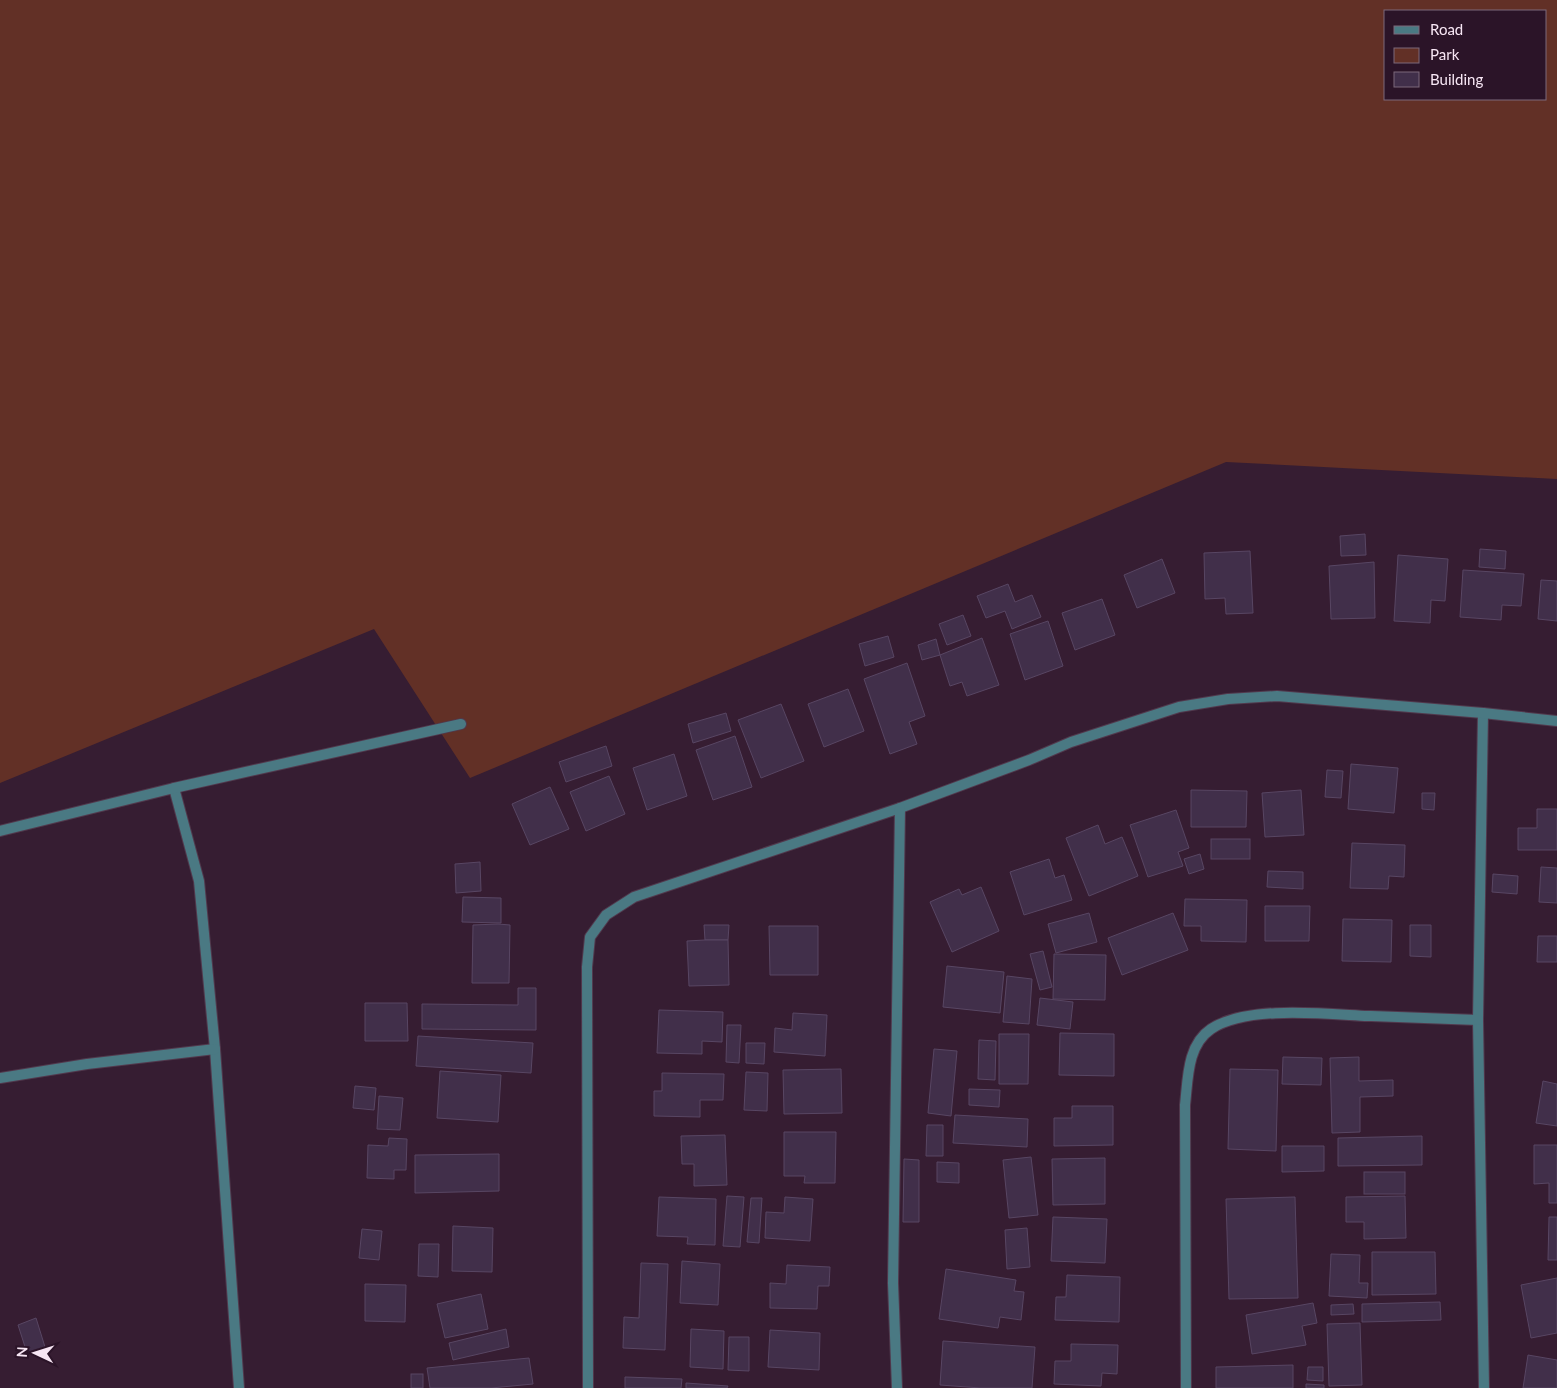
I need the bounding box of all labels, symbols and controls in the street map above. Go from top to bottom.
legend [1384,10,1547,100]
text: Road [1430,20,1463,38]
text: Park [1430,45,1460,63]
text: Building [1430,70,1483,88]
north arrow [10,1328,60,1378]
text: N [13,1346,30,1358]

